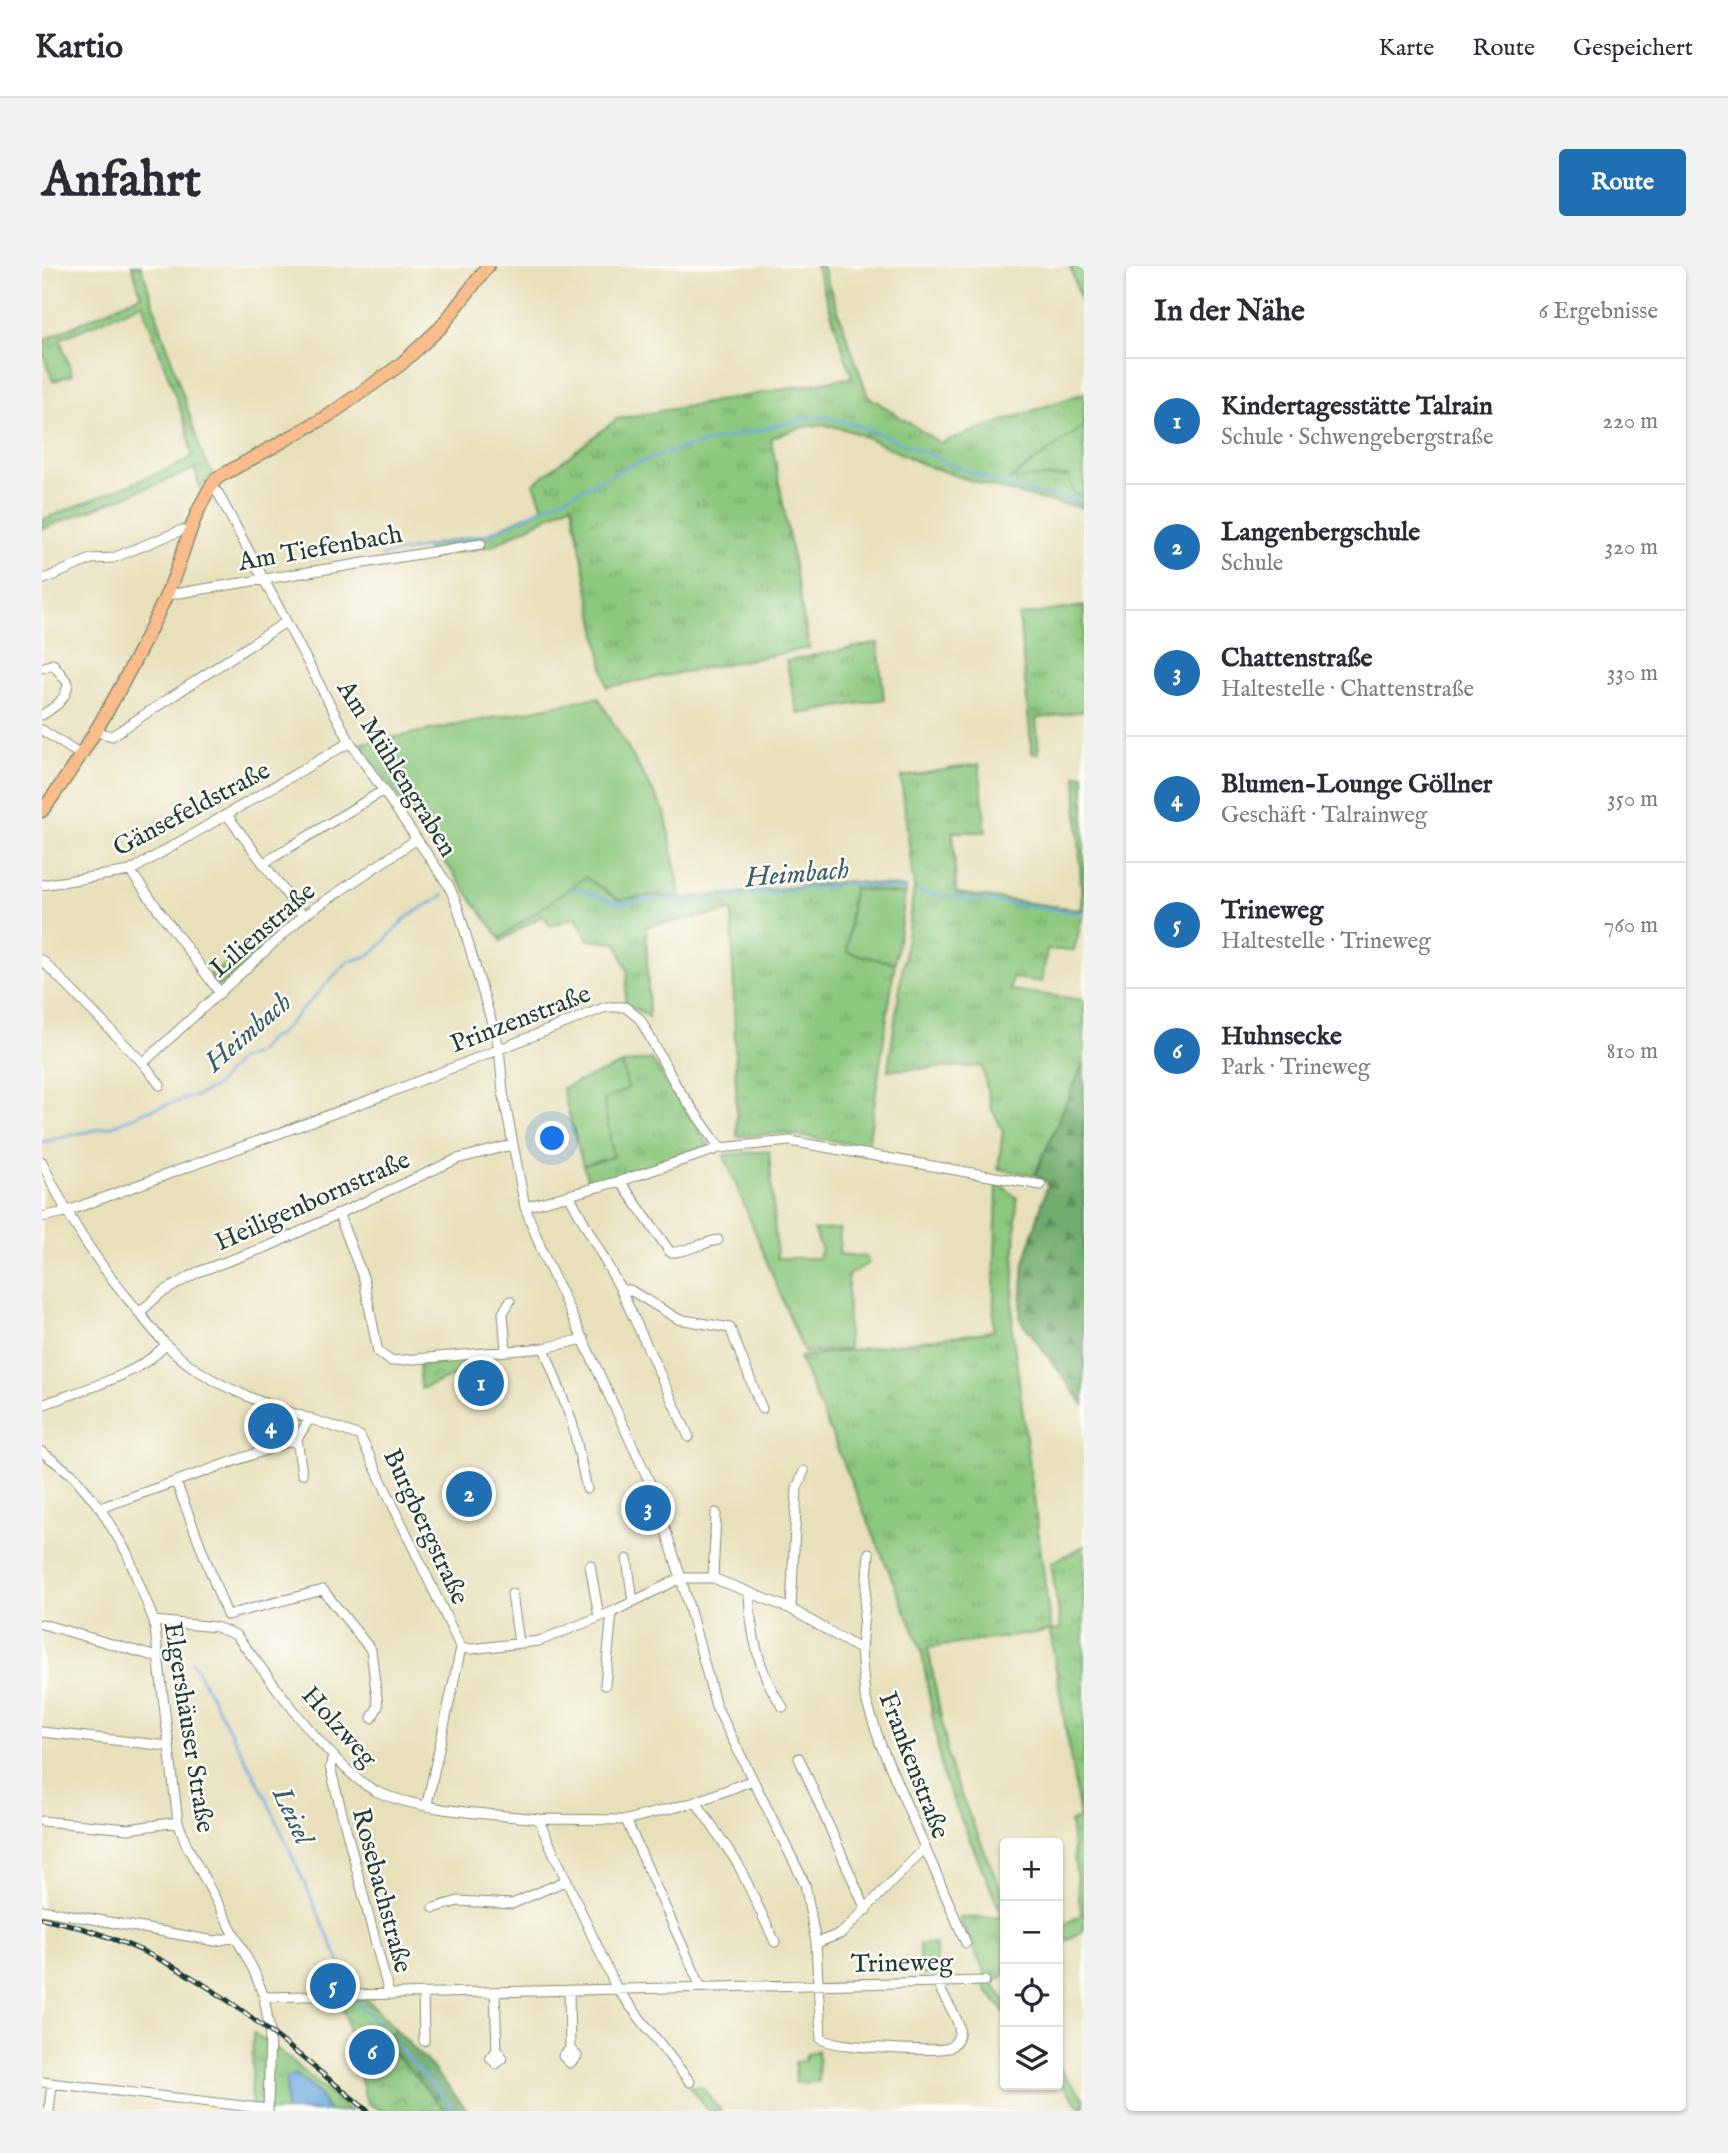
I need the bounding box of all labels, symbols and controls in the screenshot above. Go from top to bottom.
text: Kartio [35,27,123,69]
text: Karte [1379,33,1434,64]
text: Route [1472,33,1535,64]
text: Gespeichert [1573,33,1693,64]
button: Route [1559,149,1686,216]
text: Anfahrt [42,151,201,213]
text: In der Nähe [1154,293,1305,331]
text: 6 Ergebnisse [1539,297,1658,326]
text: Kindertagesstätte Talrain [1221,390,1493,423]
text: 1 [1173,407,1181,436]
text: 220 m [1602,407,1658,436]
text: Schule · Schwengebergstraße [1221,423,1494,452]
text: Langenbergschule [1221,516,1420,549]
street label: Am Tiefenbach [235,518,405,579]
text: 2 [1172,533,1182,562]
text: 320 m [1605,533,1658,562]
text: Schule [1221,549,1283,578]
text: Chattenstraße [1221,642,1372,675]
text: 3 [1173,659,1181,688]
text: 330 m [1607,659,1658,688]
street label: Am Mühlengraben [329,673,464,863]
text: Haltestelle · Chattenstraße [1221,675,1474,704]
street label: Gänsefeldstraße [108,754,276,865]
text: Blumen-Lounge Göllner [1221,768,1492,801]
text: 4 [1171,785,1183,814]
text: 350 m [1607,785,1658,814]
text: Geschäft · Talrainweg [1221,801,1427,830]
water label: Heimbach [743,853,851,897]
street label: Lilienstraße [203,875,323,985]
text: Trineweg [1221,894,1323,927]
text: 5 [1173,911,1181,940]
text: 760 m [1603,911,1658,940]
text: Haltestelle · Trineweg [1221,927,1431,956]
street label: Prinzenstraße [446,978,595,1061]
water label: Heimbach [197,985,300,1081]
text: Huhnsecke [1221,1020,1342,1053]
text: 6 [1172,1037,1182,1066]
text: 810 m [1606,1037,1658,1066]
text: Park · Trineweg [1221,1053,1370,1082]
your location [535,1121,569,1155]
street label: Heiligenbornstraße [210,1144,415,1259]
pin: 1 [458,1357,504,1409]
pin: 4 [248,1400,294,1452]
street label: Burgbergstraße [375,1444,476,1610]
pin: 2 [446,1468,492,1520]
pin: 3 [625,1482,671,1534]
street label: Elgershäuser Straße [156,1619,221,1835]
street label: Holzweg [294,1680,385,1775]
street label: Frankenstraße [871,1687,957,1844]
water label: Leisel [263,1781,321,1853]
street label: Rosebachstraße [344,1804,419,1976]
map controls [1000,1838,1063,2090]
button: + [1000,1838,1063,1901]
button: − [1000,1901,1063,1964]
street label: Trineweg [851,1946,954,1981]
pin: 5 [310,1960,356,2012]
button: locate [1000,1964,1063,2027]
pin: 6 [349,2026,395,2078]
button: layers [1000,2027,1063,2090]

